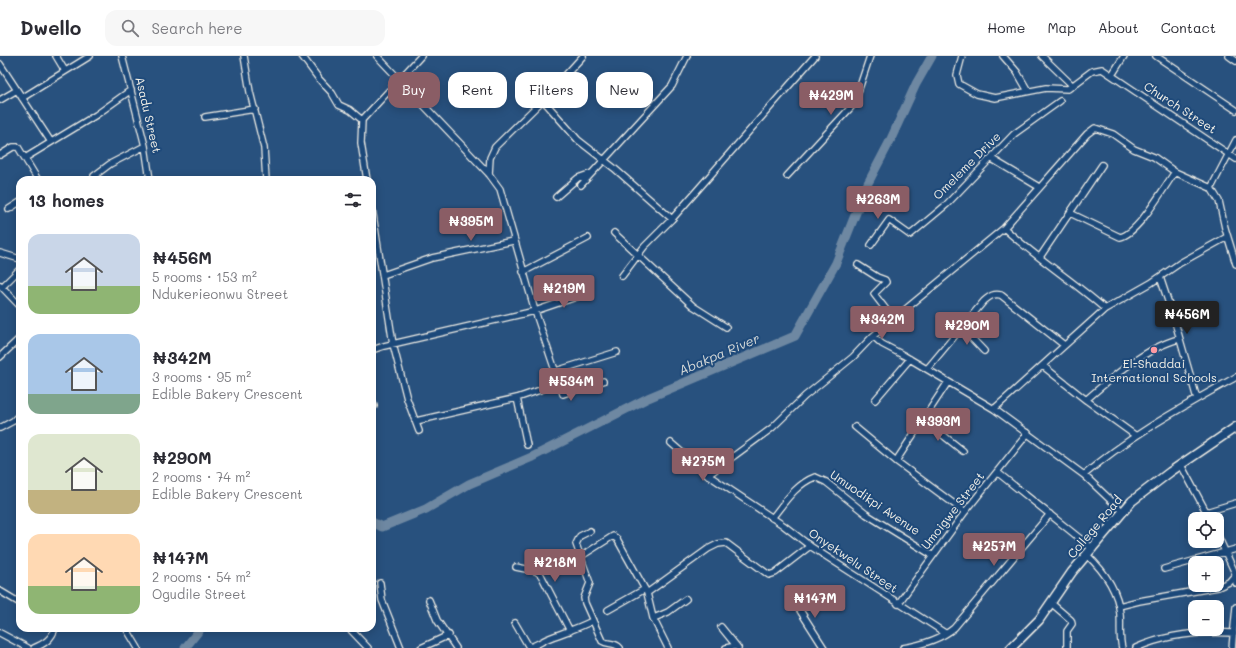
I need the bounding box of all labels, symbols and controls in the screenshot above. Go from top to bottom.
search box [105,10,385,46]
text: Dwello [20,15,81,40]
icon: search [119,17,141,39]
text: Search here [151,18,243,38]
text: Home [987,18,1025,37]
text: Map [1047,18,1076,37]
text: About [1098,18,1139,37]
text: Contact [1161,18,1216,37]
chip: Buy [388,72,440,108]
chip: Rent [448,72,507,108]
chip: Filters [515,72,588,108]
chip: New [596,72,653,108]
street label: Asadu Street [132,75,166,154]
street label: Church Street [1141,78,1220,137]
pin: ₦429M [803,82,859,116]
text: ₦429M [808,86,854,103]
street label: Omeleme Drive [929,128,1004,203]
pin: ₦263M [850,186,906,220]
text: 13 homes [28,189,104,211]
icon: filters [342,189,364,211]
text: ₦263M [855,190,901,207]
pin: ₦395M [443,208,499,242]
text: ₦395M [448,212,494,229]
text: ₦456M [152,246,212,268]
icon: home [60,250,108,298]
text: 5 rooms · 153 m² [152,268,257,285]
pin: ₦219M [536,275,592,309]
text: ₦219M [542,279,586,296]
text: Ndukerieonwu Street [152,285,288,302]
pin: ₦456M [1159,301,1215,335]
text: ₦456M [1164,305,1210,322]
pin: ₦342M [854,306,910,340]
text: ₦342M [859,310,905,327]
pin: ₦290M [939,312,995,346]
text: ₦290M [944,316,990,333]
water label: Abakpa River [676,329,762,378]
marker: El-Shaddai International Schools [1149,345,1159,355]
text: ₦342M [152,346,212,368]
icon: home [60,350,108,398]
place label: El-Shaddai International Schools [1091,355,1217,385]
text: 3 rooms · 95 m² [152,368,251,385]
pin: ₦534M [543,368,599,402]
text: ₦534M [548,372,594,389]
text: Edible Bakery Crescent [152,385,303,402]
pin: ₦393M [910,408,966,442]
text: ₦393M [915,412,961,429]
text: ₦290M [152,446,212,468]
pin: ₦275M [675,448,731,482]
icon: home [60,450,108,498]
text: ₦275M [681,452,725,469]
street label: Umuodikpi Avenue [827,466,924,538]
text: 2 rooms · 74 m² [152,468,250,485]
street label: Umoigwe Street [917,468,987,552]
text: Edible Bakery Crescent [152,485,303,502]
street label: College Road [1063,491,1125,561]
map controls [1188,512,1224,636]
button: locate [1188,512,1224,548]
street label: Onyekwelu Street [806,524,901,596]
pin: ₦257M [966,533,1022,567]
text: ₦257M [972,537,1016,554]
text: ₦147M [152,546,209,568]
pin: ₦218M [527,549,583,583]
icon: home [60,550,108,598]
text: ₦218M [533,553,577,570]
button: + [1188,556,1224,592]
text: 2 rooms · 54 m² [152,568,251,585]
text: Ogudile Street [152,585,246,602]
pin: ₦147M [787,585,843,619]
text: ₦147M [793,589,837,606]
button: − [1188,600,1224,636]

